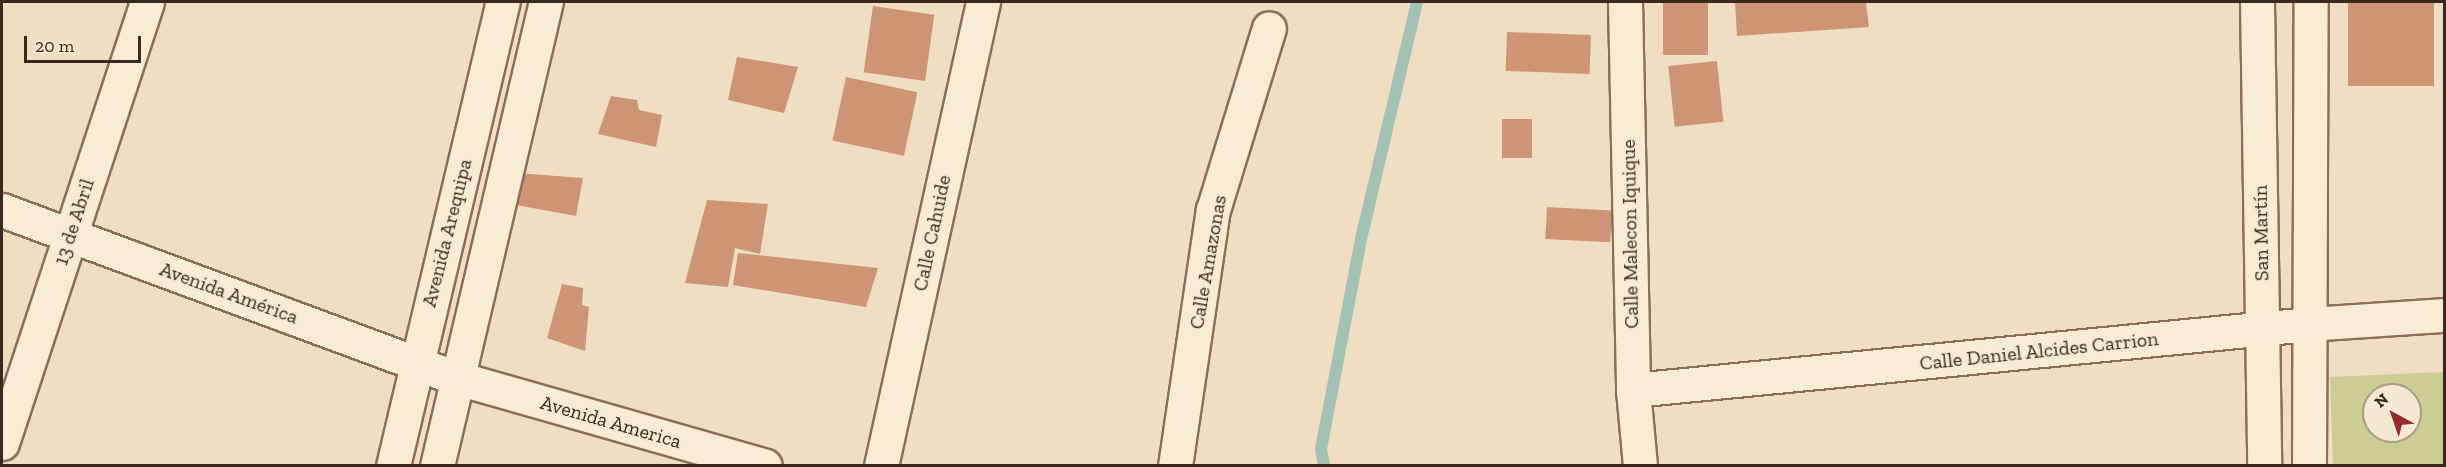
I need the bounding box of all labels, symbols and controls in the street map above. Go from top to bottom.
scale bar [27,24,144,62]
text: 20 m [35,35,74,57]
street label: Calle Malecon Iquique [1616,139,1644,329]
street label: Avenida Arequipa [417,156,477,310]
street label: Calle Cahuide [908,173,956,293]
street label: 13 de Abril [49,176,99,268]
street label: San Martín [2248,185,2274,281]
street label: Calle Amazonas [1184,193,1232,331]
street label: Avenida América [156,257,302,329]
street label: Calle Daniel Alcides Carrion [1918,326,2160,376]
north arrow [2362,383,2422,443]
text: N [2371,389,2392,412]
street label: Avenida America [538,390,684,454]

